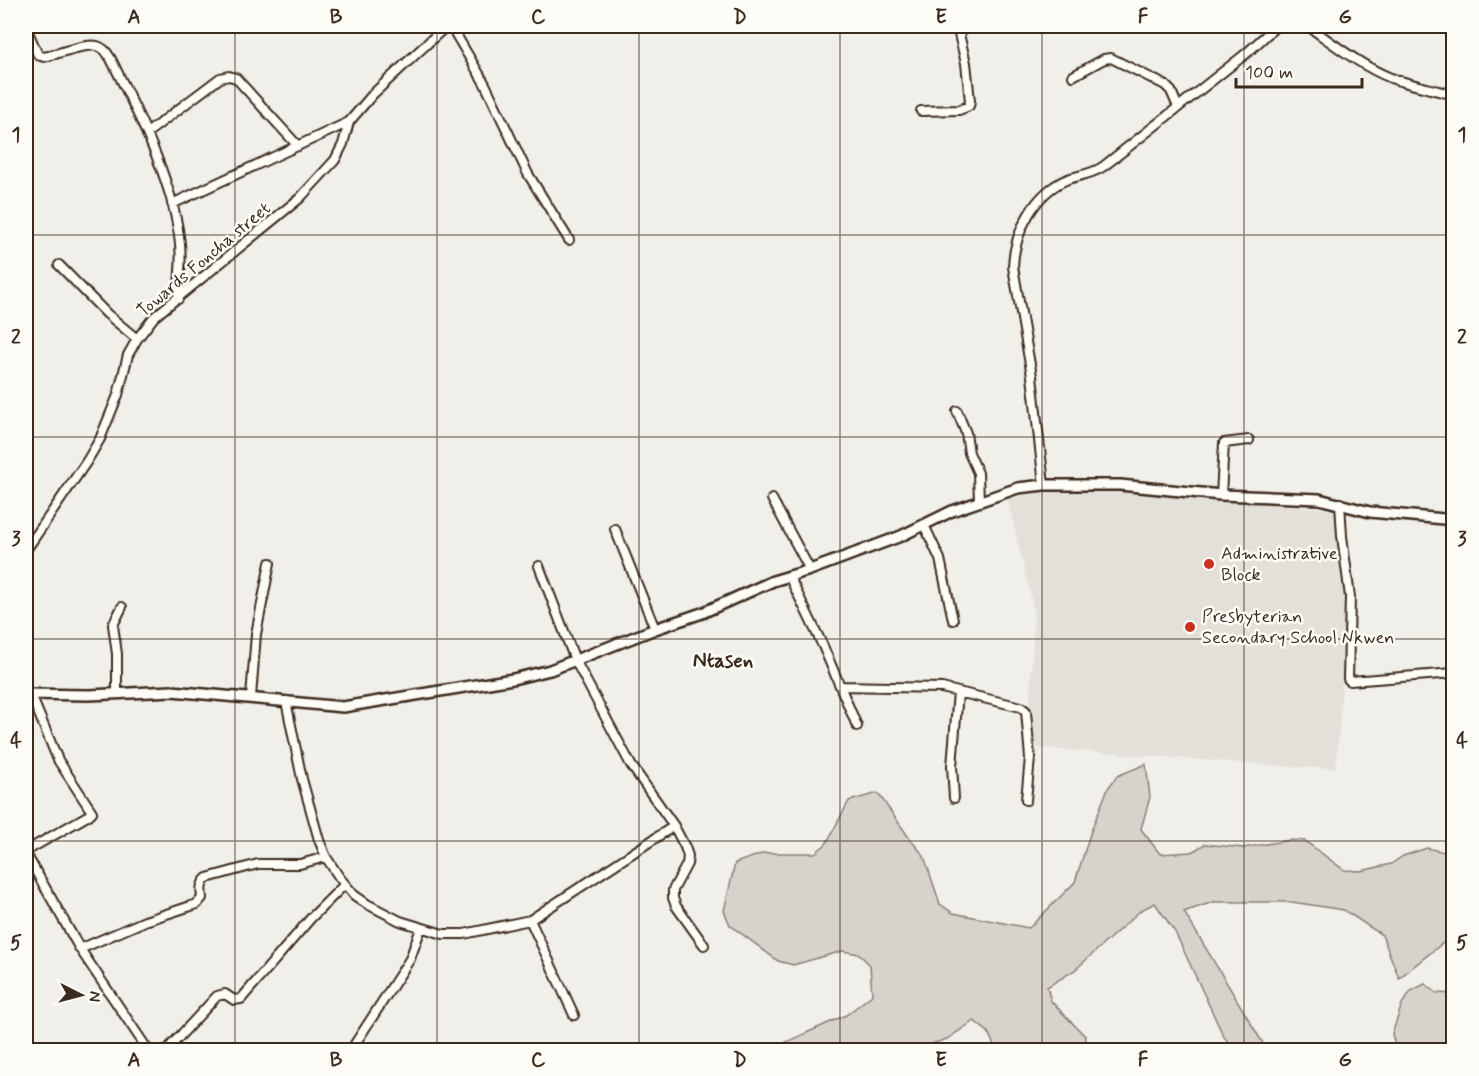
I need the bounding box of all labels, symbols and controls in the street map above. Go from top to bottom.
text: A [127,4,141,31]
text: B [330,4,343,31]
text: C [531,4,546,31]
text: D [733,4,747,31]
text: E [935,4,947,31]
text: F [1138,4,1149,31]
text: G [1338,4,1352,31]
scale bar [1236,51,1362,89]
text: 100 m [1245,61,1293,85]
text: 1 [12,122,20,149]
text: 1 [1458,122,1466,149]
street label: Towards Foncha street [132,197,276,323]
text: 2 [11,324,21,351]
text: 2 [1457,324,1467,351]
text: 3 [11,526,21,553]
text: 3 [1457,526,1467,553]
place label: Administrative Block [1221,542,1338,587]
marker: Administrative Block [1202,557,1216,571]
place label: Presbyterian Secondary School Nkwen [1202,605,1395,650]
marker: Presbyterian Secondary School Nkwen [1183,620,1197,634]
district label: Ntasen [693,647,753,675]
text: 4 [10,728,22,755]
text: 4 [1456,728,1468,755]
text: 5 [10,930,22,957]
text: 5 [1456,930,1468,957]
north arrow [51,965,111,1025]
text: N [83,990,105,1003]
text: A [127,1047,141,1074]
text: B [330,1047,343,1074]
text: C [531,1047,546,1074]
text: D [733,1047,747,1074]
text: E [935,1047,947,1074]
text: F [1138,1047,1149,1074]
text: G [1338,1047,1352,1074]

